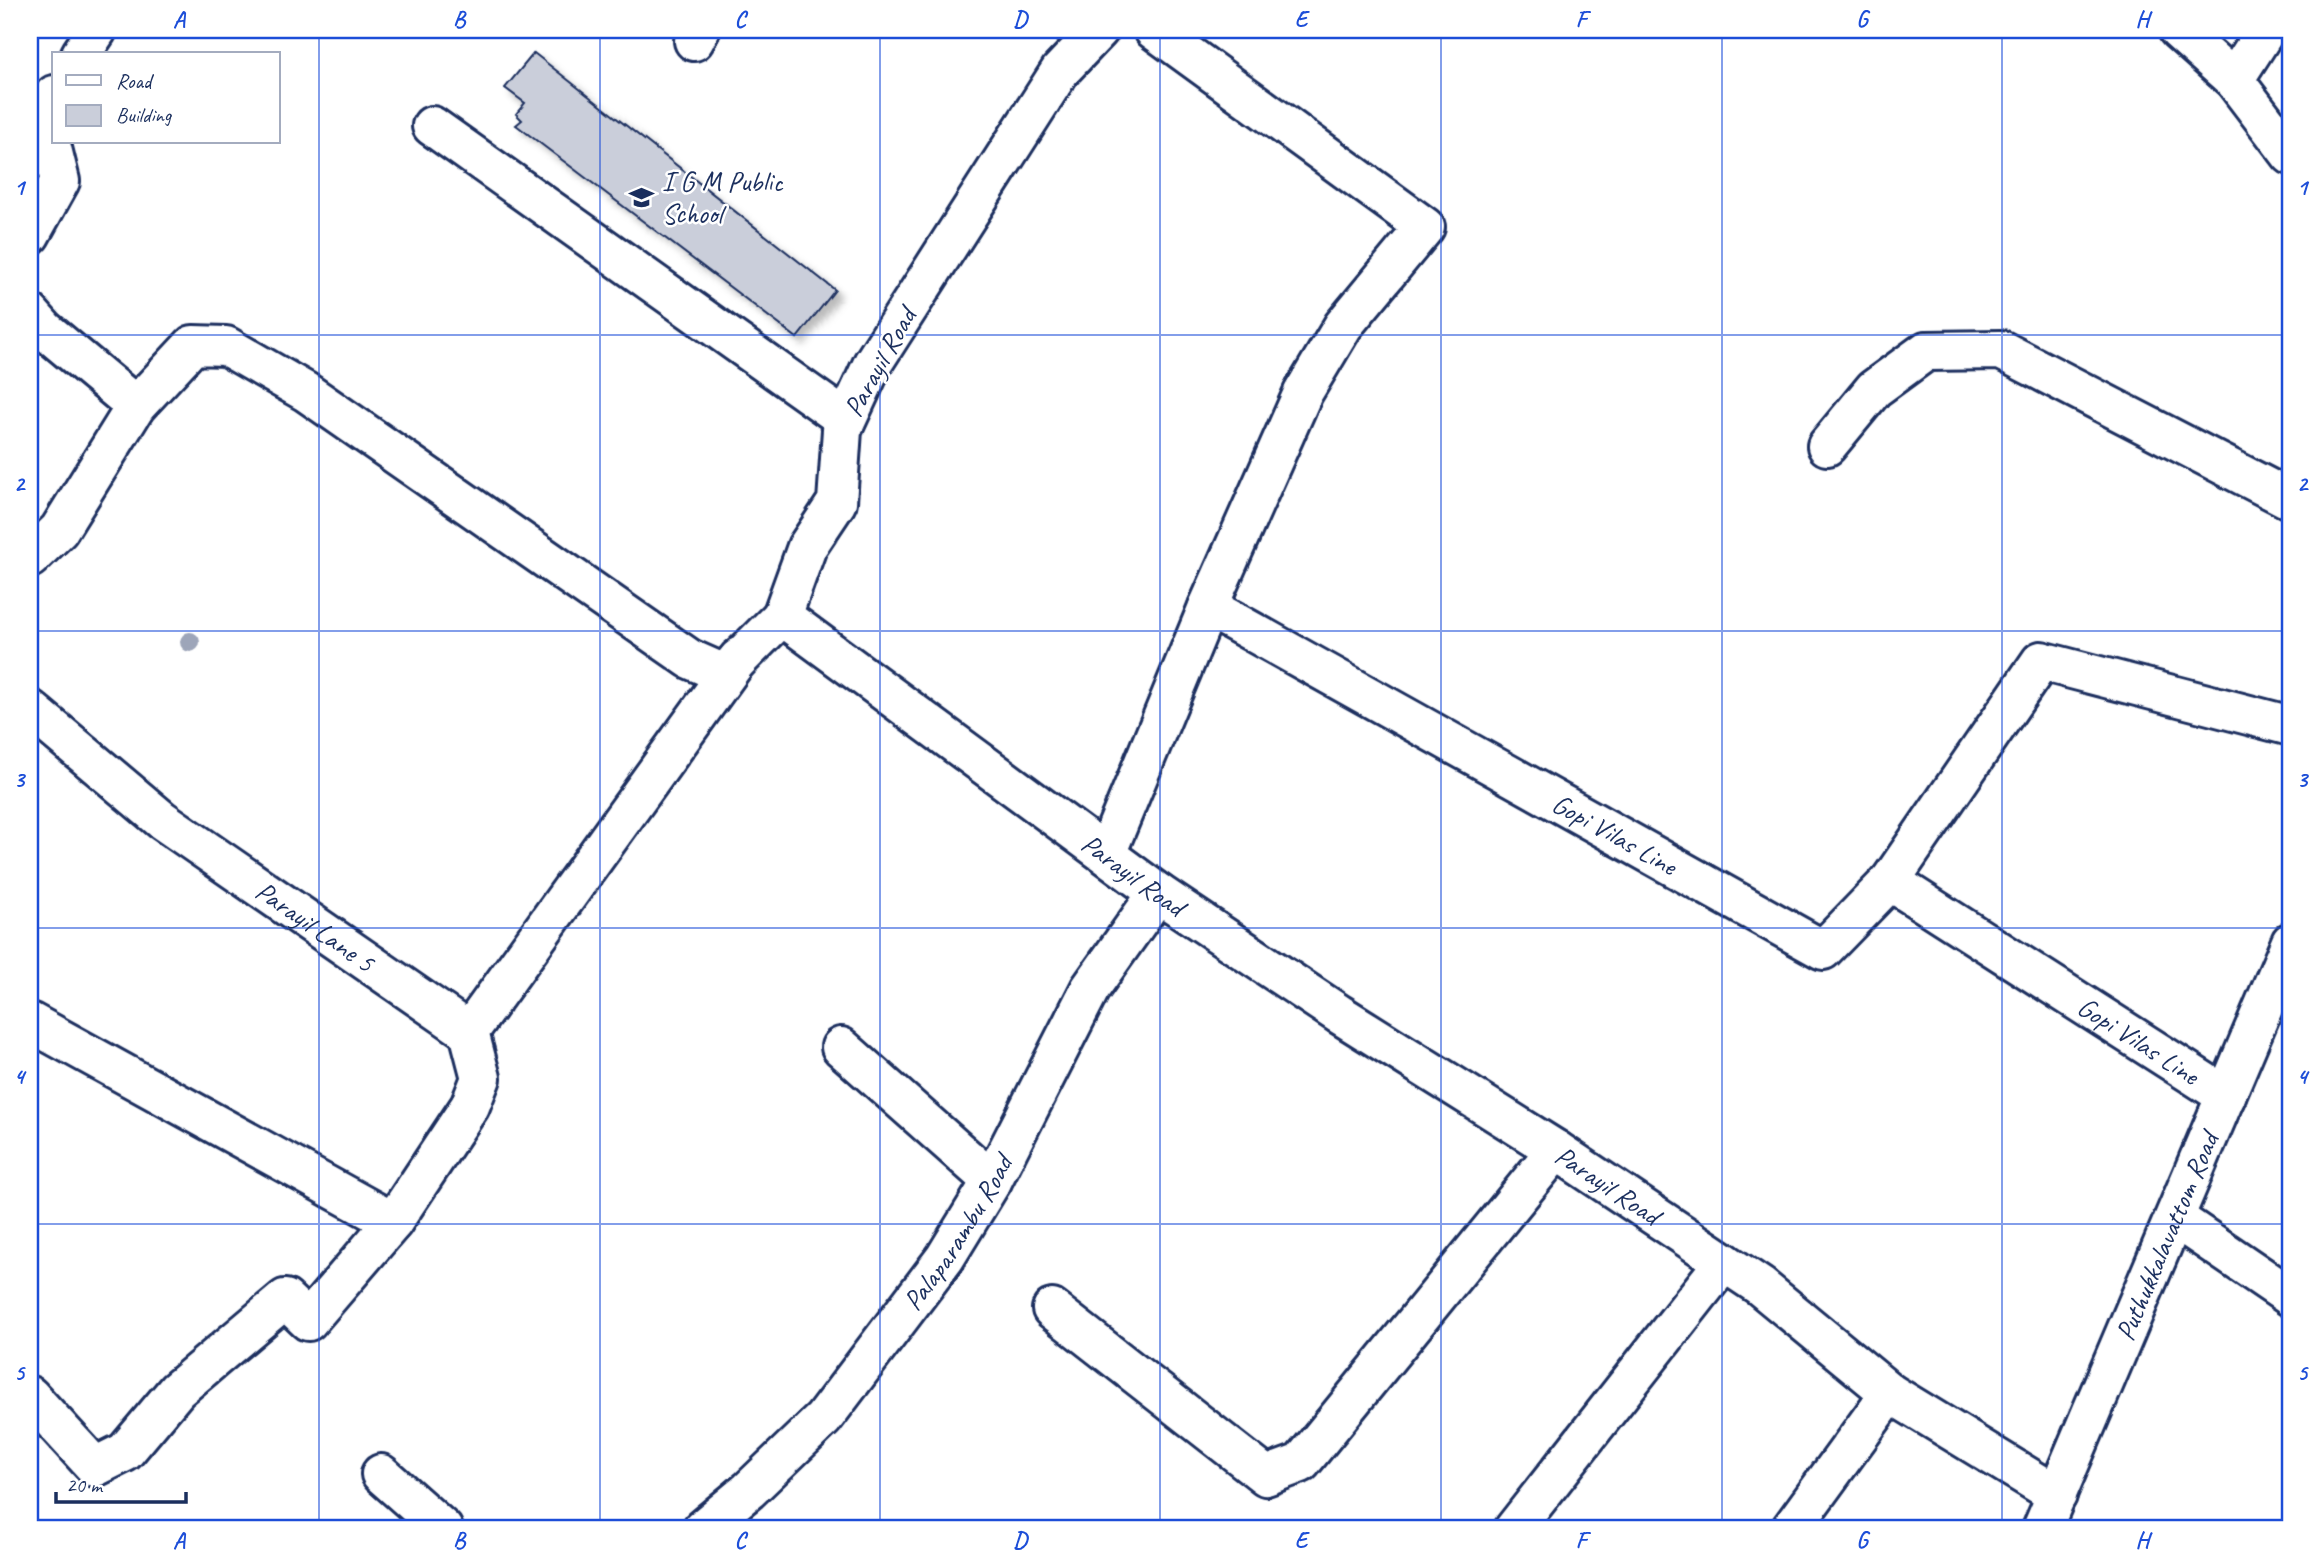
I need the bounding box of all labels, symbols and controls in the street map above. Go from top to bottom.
text: A [173,5,187,34]
text: B [453,5,467,34]
text: C [735,5,749,34]
text: D [1013,5,1029,34]
text: E [1295,5,1311,34]
text: F [1576,5,1592,34]
text: G [1856,5,1871,34]
text: H [2135,5,2153,34]
legend [52,52,280,144]
text: Road [116,68,155,94]
text: Building [116,102,173,128]
place label: I G M Public School [662,164,784,231]
text: 1 [14,173,27,202]
text: 1 [2297,173,2310,202]
school or university icon: I G M Public School [628,183,656,211]
street label: Parayil Road [835,298,925,423]
text: 2 [14,469,27,498]
text: 2 [2297,469,2310,498]
text: 3 [14,765,27,794]
text: 3 [2297,765,2310,794]
street label: Gopi Vilas Line [1546,786,1685,884]
street label: Parayil Road [1075,826,1194,926]
street label: Parayil Lane 5 [249,873,383,981]
street label: Gopi Vilas Line [2071,989,2207,1093]
text: 4 [14,1062,27,1091]
text: 4 [2297,1062,2310,1091]
street label: Puthukkalavattom Road [2107,1124,2228,1346]
street label: Parayil Road [1549,1138,1670,1235]
street label: Palaparambu Road [895,1146,1022,1317]
text: 5 [14,1358,26,1387]
text: 5 [2297,1358,2309,1387]
scale bar [56,1461,186,1505]
text: 20 m [66,1472,104,1498]
text: A [173,1526,187,1555]
text: B [453,1526,467,1555]
text: C [735,1526,749,1555]
text: D [1013,1526,1029,1555]
text: E [1295,1526,1311,1555]
text: F [1576,1526,1592,1555]
text: G [1856,1526,1871,1555]
text: H [2135,1526,2153,1555]

